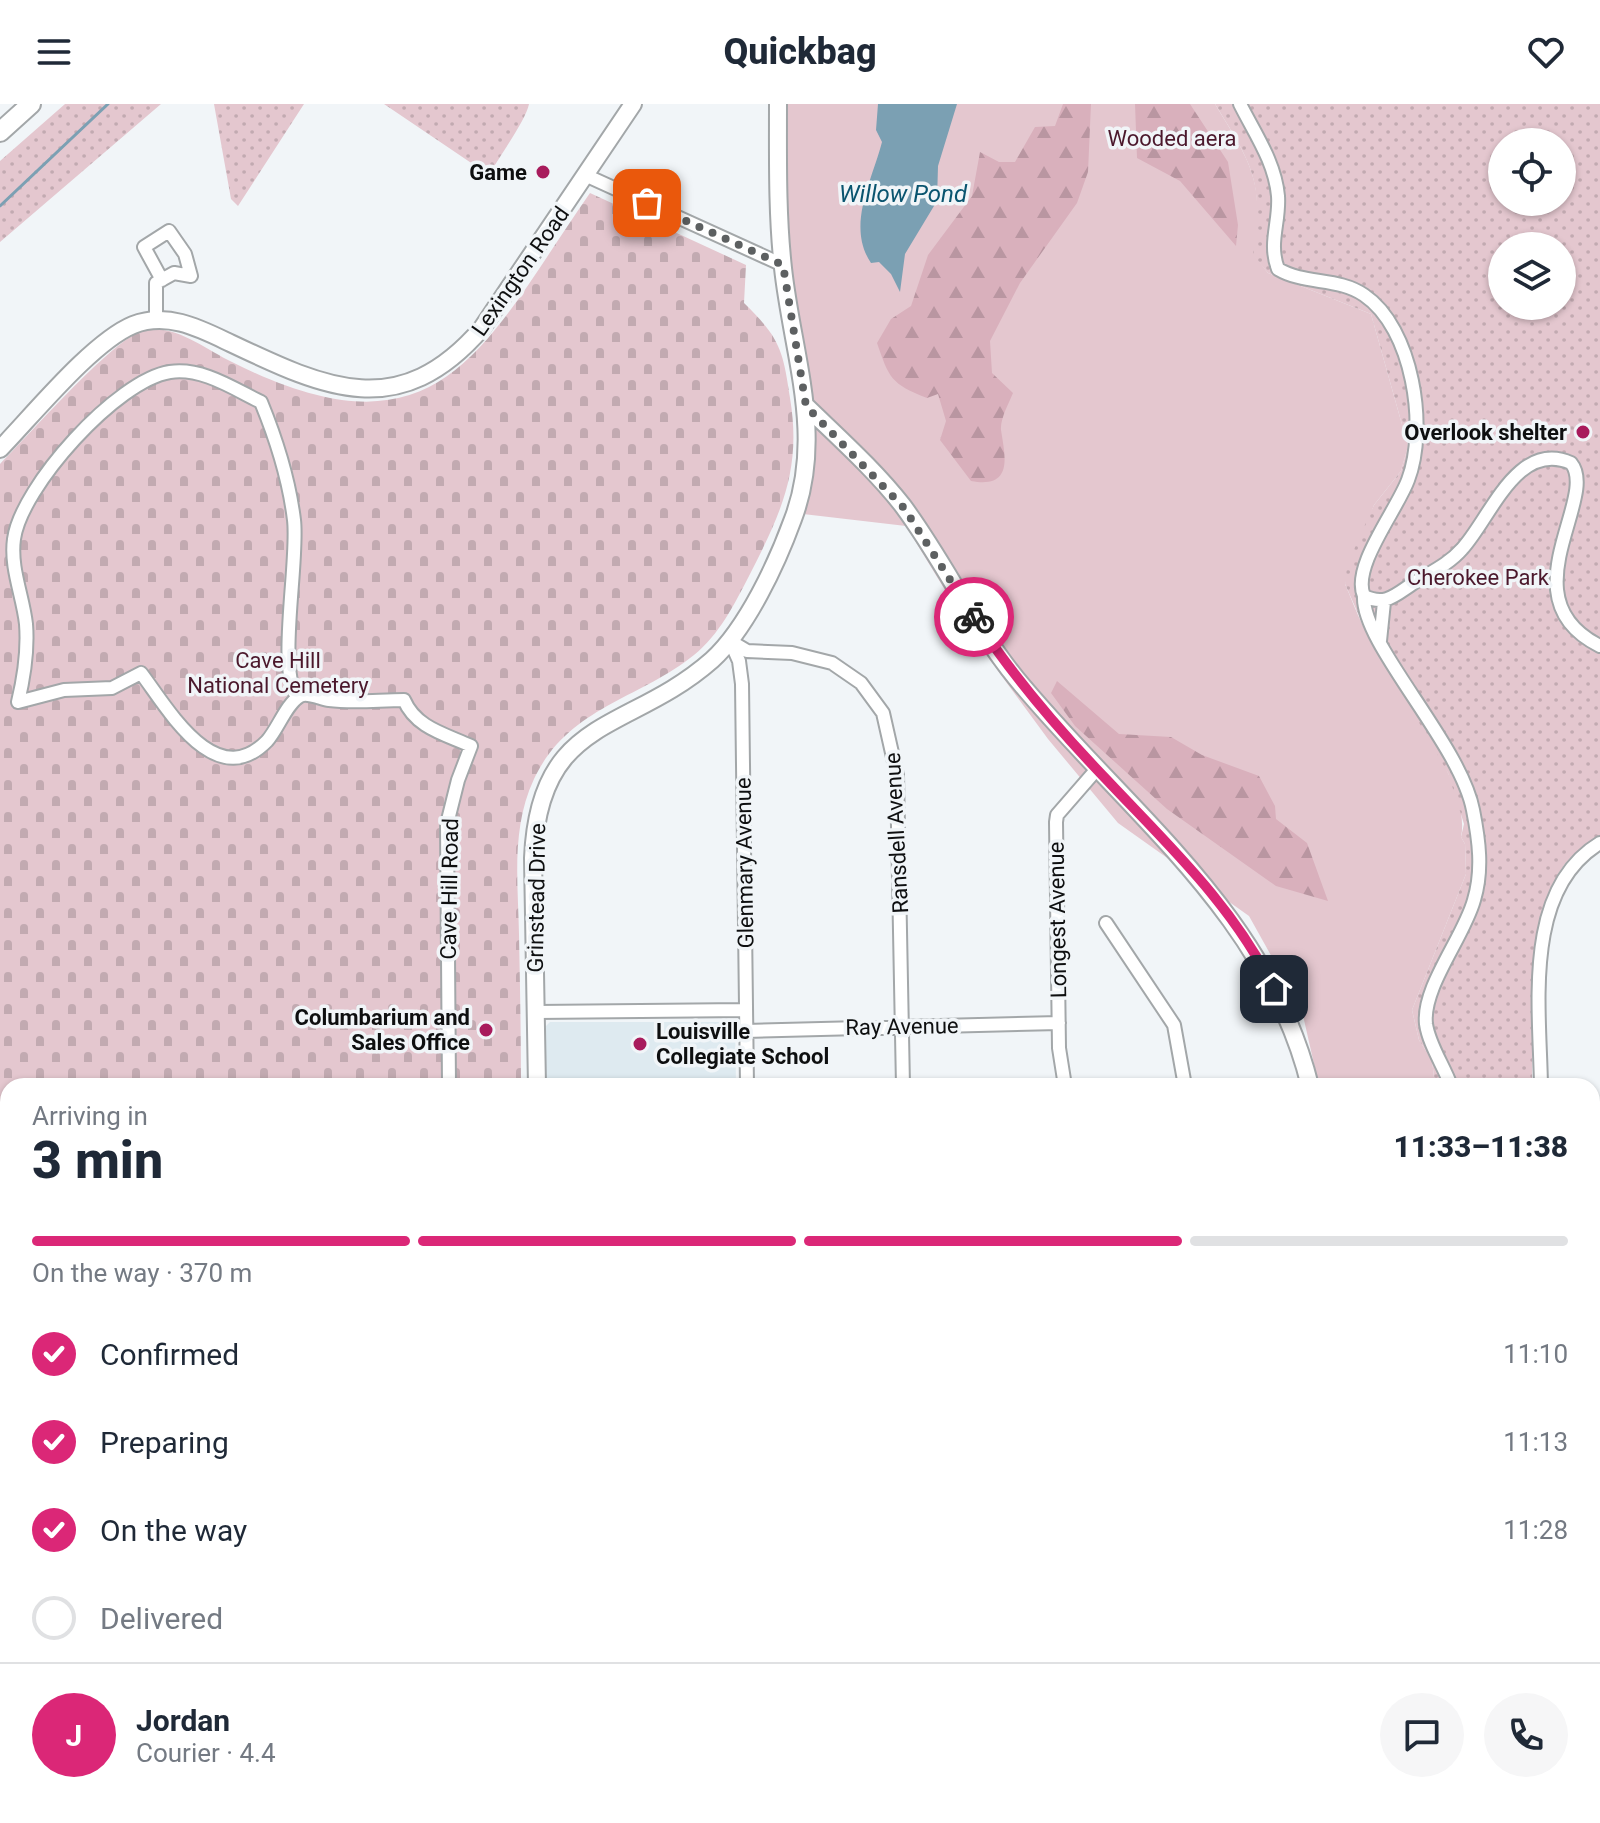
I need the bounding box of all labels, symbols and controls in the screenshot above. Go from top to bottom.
icon: menu [32,30,76,74]
icon: heart [1524,30,1568,74]
text: Quickbag [723,31,877,73]
park label: Wooded aera [1108,126,1236,151]
map controls [1488,128,1576,320]
button: locate [1488,128,1576,216]
place label: Game [469,160,527,185]
marker: Game [534,163,552,181]
pin [613,169,681,237]
water label: Willow Pond [839,180,968,208]
icon: bag [625,181,669,225]
street label: Lexington Road [467,202,574,341]
button: layers [1488,232,1576,320]
place label: Overlook shelter [1404,420,1567,445]
marker: Overlook shelter [1574,423,1592,441]
park label: Cherokee Park [1407,565,1550,590]
courier [934,577,1014,657]
icon: bike [952,595,996,639]
park label: Cave Hill National Cemetery [187,648,369,698]
street label: Ransdell Avenue [880,752,913,914]
street label: Glenmary Avenue [731,777,758,949]
street label: Cave Hill Road [436,818,463,960]
street label: Grinstead Drive [523,823,550,973]
street label: Longest Avenue [1044,842,1071,998]
pin [1240,955,1308,1023]
icon: home [1252,967,1296,1011]
place label: Columbarium and Sales Office [295,1005,470,1055]
street label: Ray Avenue [845,1013,959,1040]
place label: Louisville Collegiate School [656,1019,829,1069]
marker: Columbarium and Sales Office [477,1021,495,1039]
marker: Louisville Collegiate School [631,1035,649,1053]
text: Arriving in [32,1101,148,1131]
text: 11:33–11:38 [1393,1129,1568,1164]
text: 3 min [32,1130,163,1191]
text: On the way · 370 m [32,1258,252,1288]
icon: check [32,1332,76,1376]
text: Confirmed [100,1337,239,1372]
text: 11:10 [1503,1339,1568,1369]
icon: check [32,1420,76,1464]
text: Preparing [100,1425,229,1460]
text: 11:13 [1503,1427,1568,1457]
icon: check [32,1508,76,1552]
text: On the way [100,1513,247,1548]
text: 11:28 [1503,1515,1568,1545]
text: Delivered [100,1601,223,1636]
button: chat [1380,1693,1464,1777]
button: phone [1484,1693,1568,1777]
text: Jordan [136,1703,230,1738]
text: J [66,1718,82,1753]
text: Courier · 4.4 [136,1738,276,1768]

